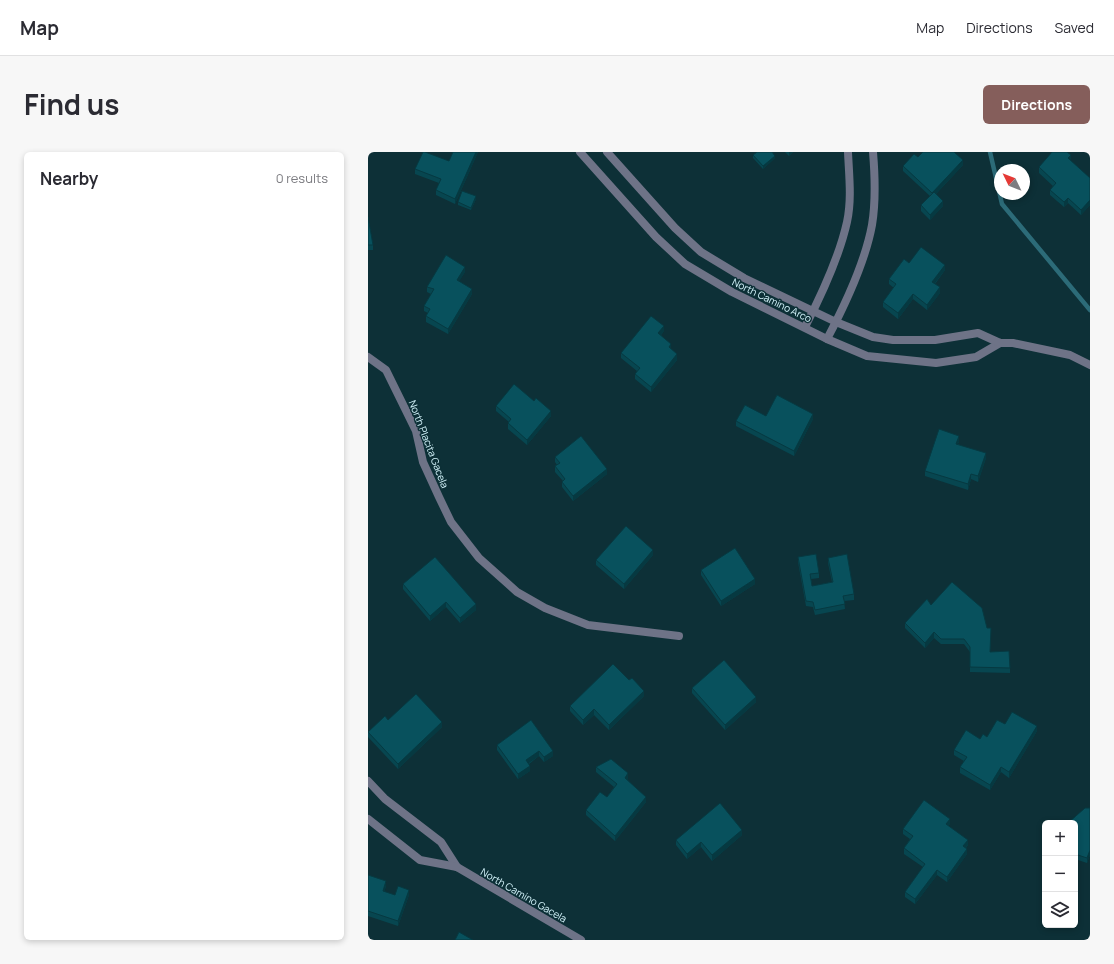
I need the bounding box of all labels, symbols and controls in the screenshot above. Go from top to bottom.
text: Map [20,15,59,41]
text: Map [916,18,944,37]
text: Directions [966,18,1033,37]
text: Saved [1055,18,1094,37]
text: Find us [24,85,119,123]
button: Directions [983,85,1090,124]
north arrow [994,164,1030,200]
text: Nearby [40,167,98,190]
text: 0 results [276,169,328,187]
street label: North Camino Arco [730,275,814,325]
street label: North Placita Gacela [406,398,452,490]
map controls [1042,820,1078,928]
button: + [1042,820,1078,856]
button: − [1042,856,1078,892]
street label: North Camino Gacela [478,865,570,925]
button: layers [1042,892,1078,928]

